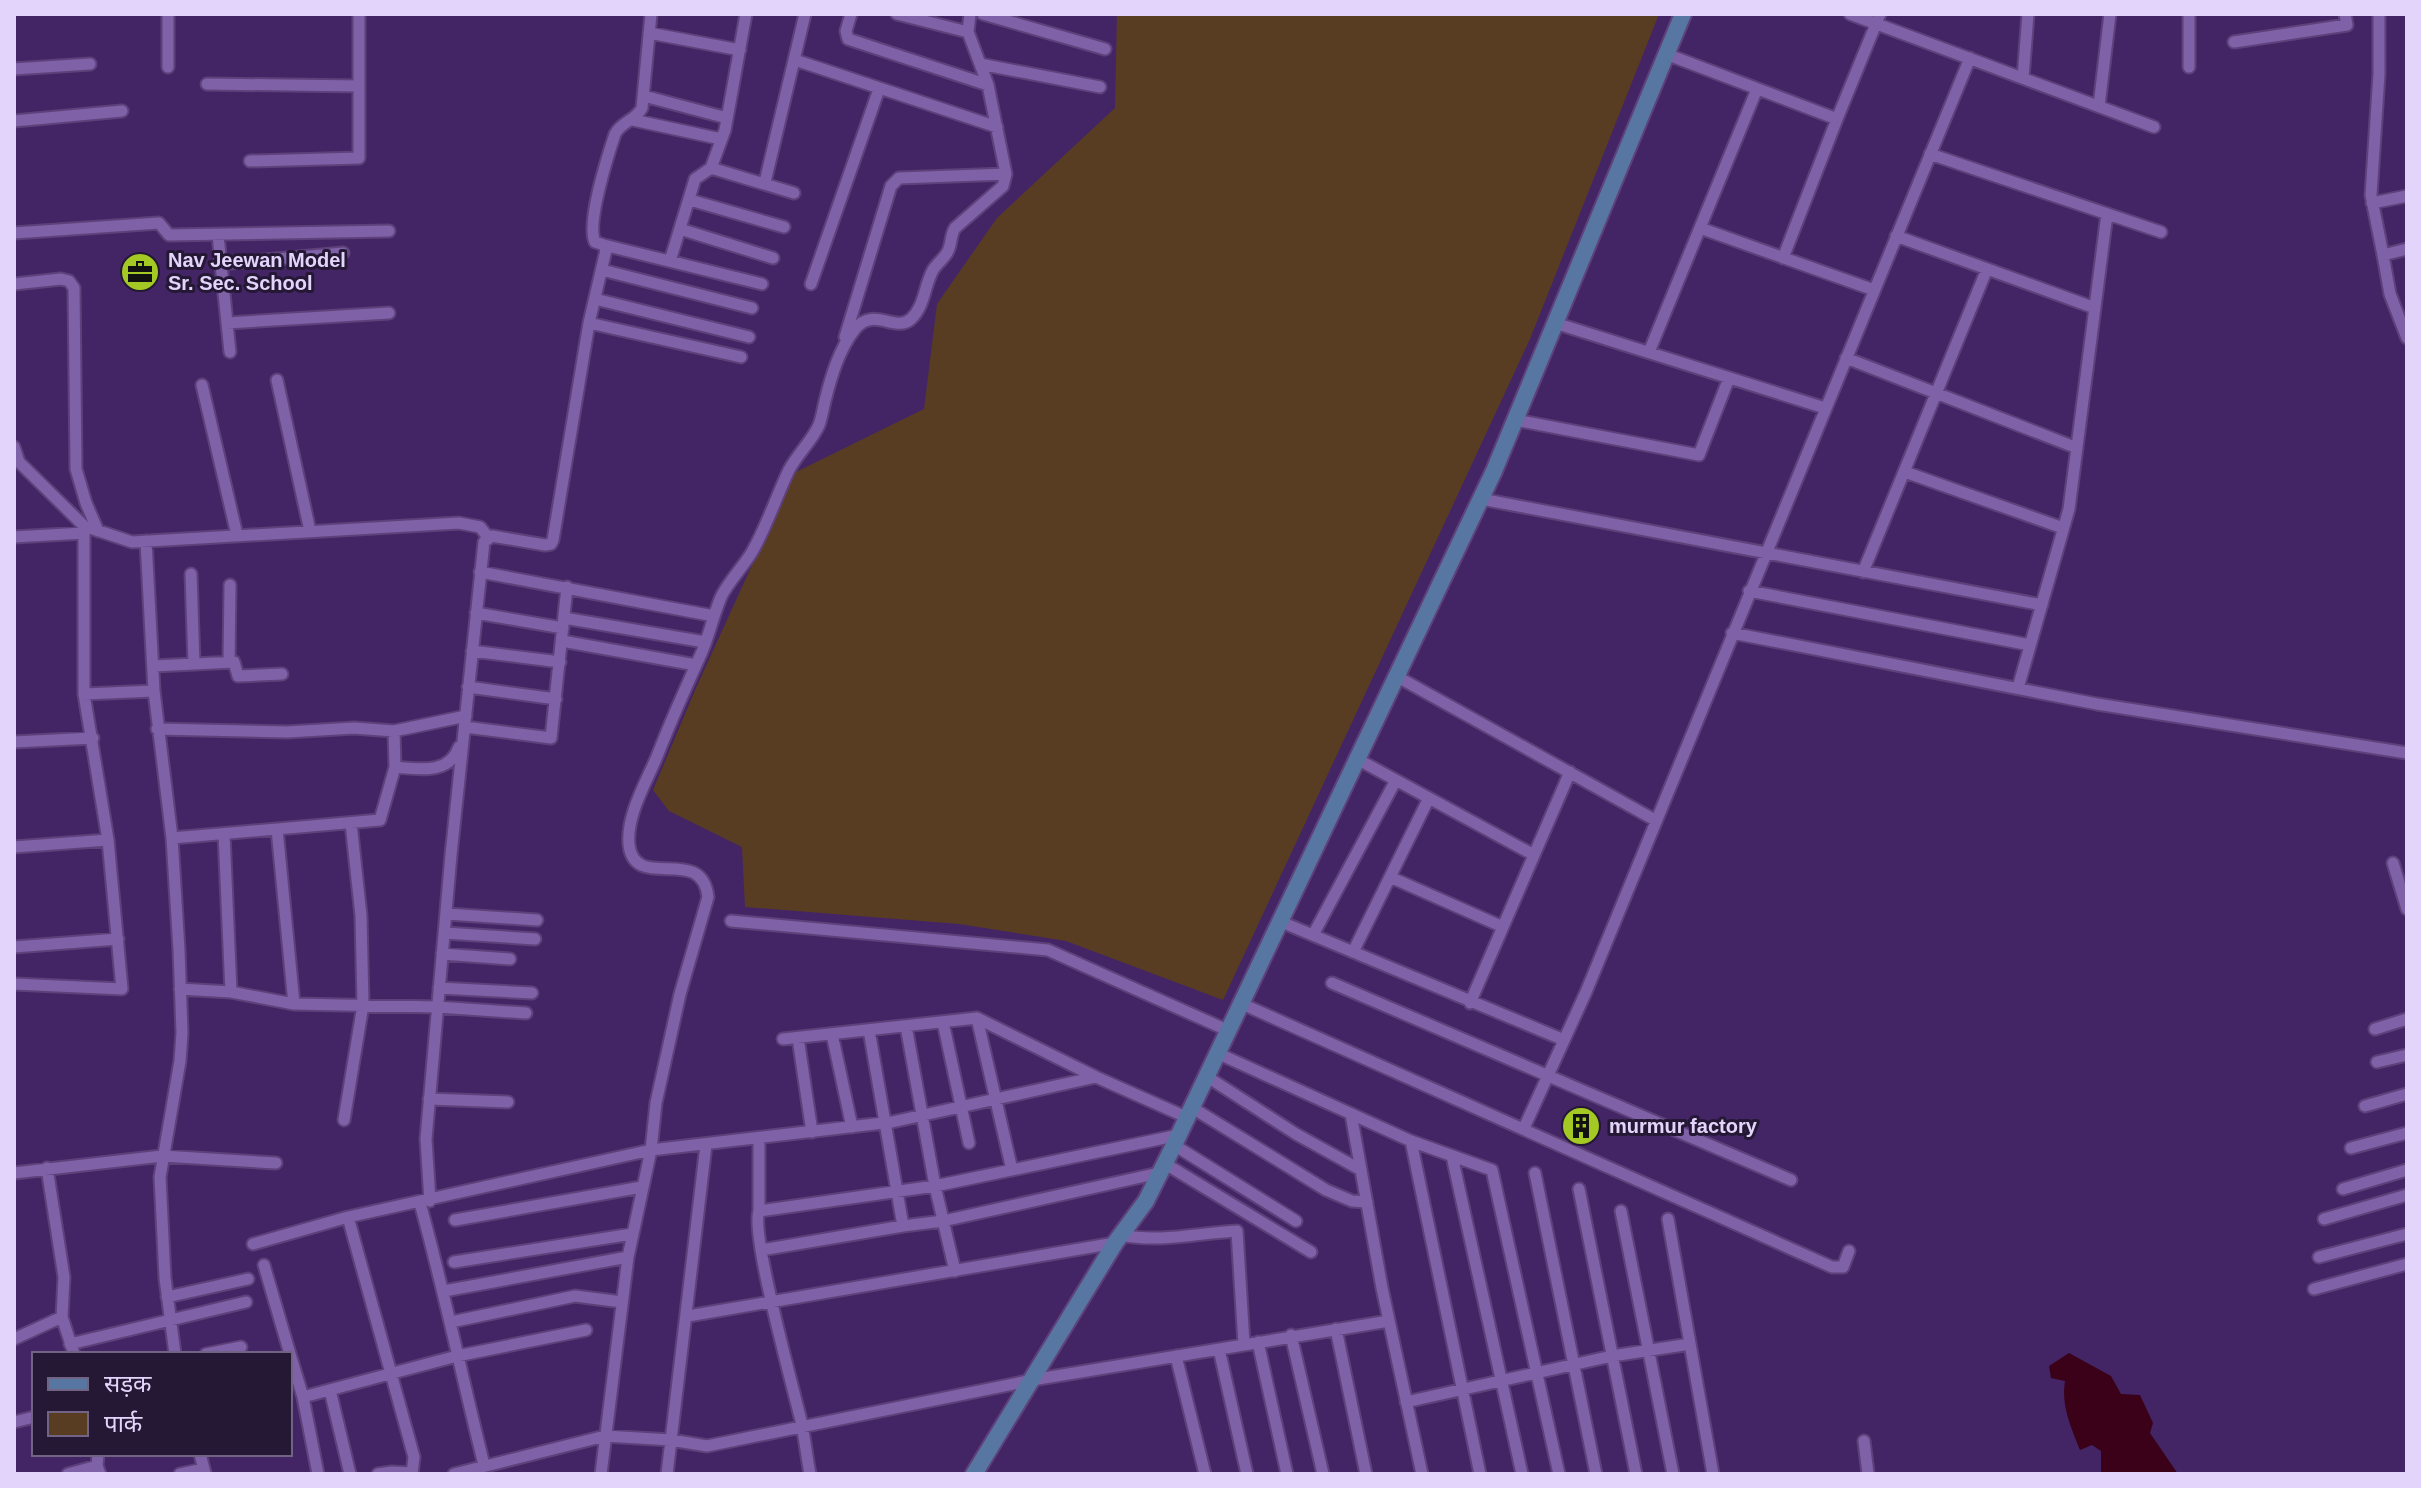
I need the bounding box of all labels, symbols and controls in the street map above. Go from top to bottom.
place label: Nav Jeewan Model Sr. Sec. School [168,249,346,294]
office icon: Nav Jeewan Model Sr. Sec. School [119,251,161,293]
building icon: murmur factory [1560,1105,1602,1147]
place label: murmur factory [1609,1115,1758,1137]
legend [32,1352,292,1456]
text: सड़क [104,1370,152,1397]
text: पार्क [104,1410,143,1437]

